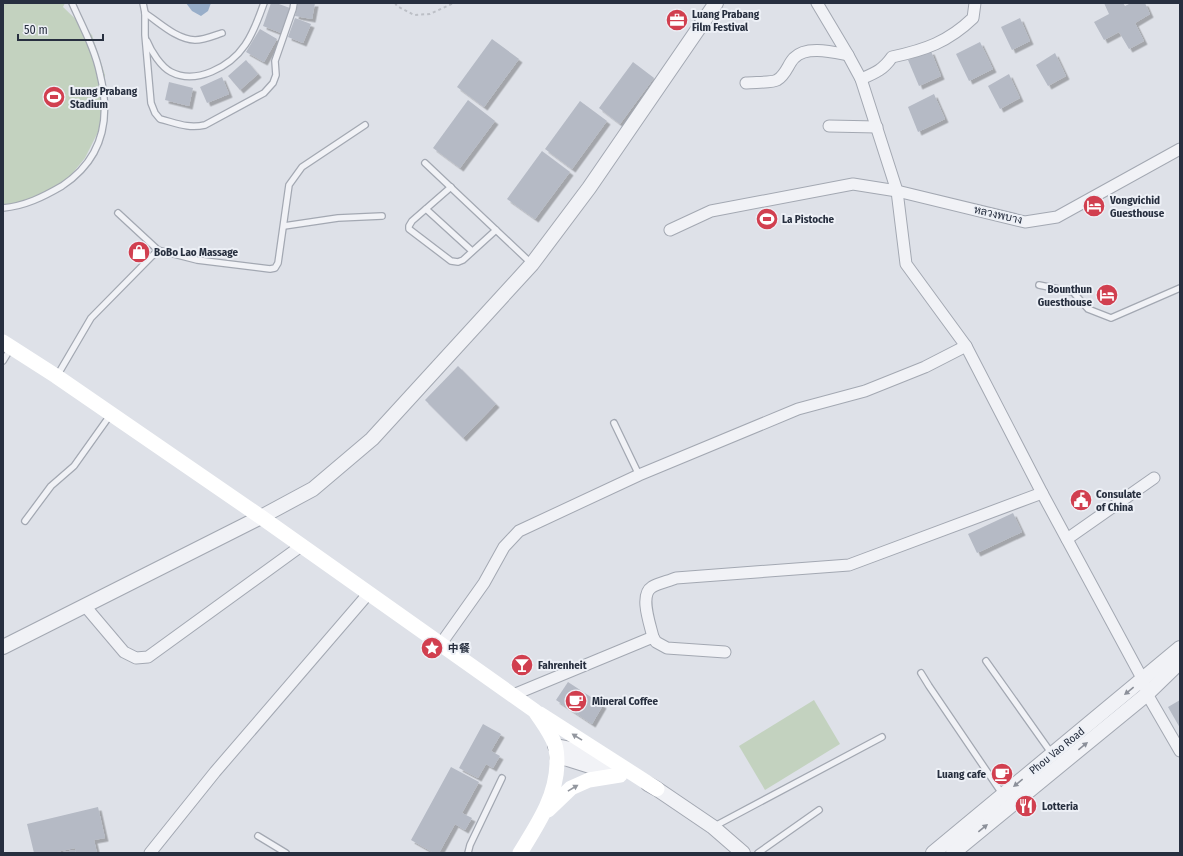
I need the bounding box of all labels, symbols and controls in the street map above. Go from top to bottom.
office icon: Luang Prabang Film Festival [664,7,690,33]
place label: Luang Prabang Film Festival [692,8,760,34]
scale bar [18,16,103,42]
text: 50 m [24,23,48,37]
sports icon: Luang Prabang Stadium [41,84,67,110]
place label: Luang Prabang Stadium [70,85,138,111]
hotel icon: Vongvichid Guesthouse [1081,193,1107,219]
place label: Vongvichid Guesthouse [1109,194,1165,220]
street label: หลวงพบาง [972,203,1024,227]
sports icon: La Pistoche [754,206,780,232]
place label: La Pistoche [782,213,835,226]
shop icon: BoBo Lao Massage [126,239,152,265]
place label: BoBo Lao Massage [154,246,238,259]
hotel icon: Bounthun Guesthouse [1094,282,1120,308]
place label: Bounthun Guesthouse [1038,283,1092,309]
public building icon: Consulate of China [1068,487,1094,513]
place label: Consulate of China [1096,488,1142,514]
place icon: 中餐 [419,635,445,661]
place label: 中餐 [448,642,470,655]
bar icon: Fahrenheit [509,652,535,678]
place label: Fahrenheit [538,659,587,672]
one-way arrow [1124,687,1134,696]
cafe icon: Mineral Coffee [563,688,589,714]
place label: Mineral Coffee [592,695,659,708]
street label: Phou Vao Road [1027,725,1087,777]
one-way arrow [571,734,583,741]
one-way arrow [1078,742,1089,750]
cafe icon: Luang cafe [989,761,1015,787]
place label: Luang cafe [937,768,986,781]
one-way arrow [1012,778,1023,787]
one-way arrow [567,785,579,792]
restaurant icon: Lotteria [1013,793,1039,819]
place label: Lotteria [1042,800,1079,813]
one-way arrow [977,824,988,833]

